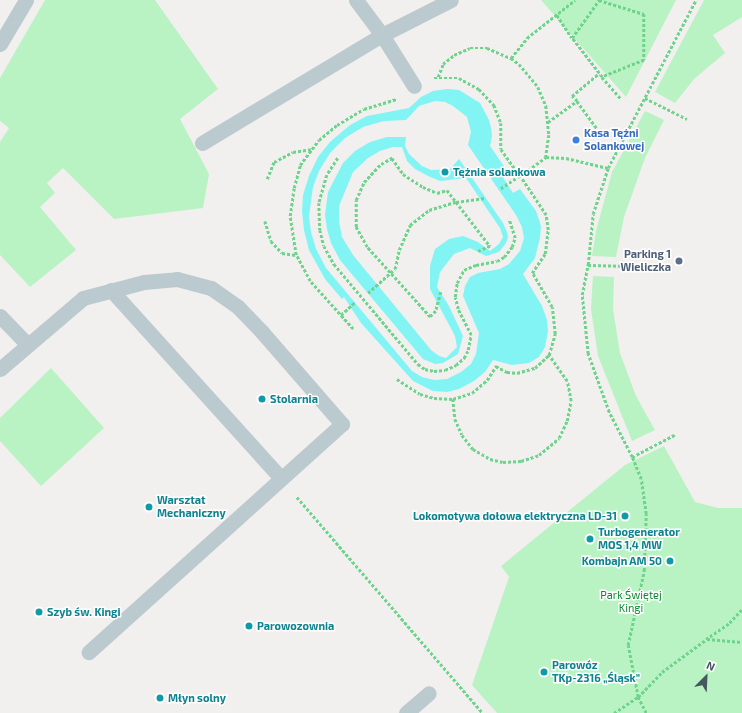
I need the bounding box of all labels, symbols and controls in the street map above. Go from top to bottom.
place label: Kasa Tężni Solankowej [584,127,644,153]
marker: Kasa Tężni Solankowej [571,135,581,145]
place label: Tężnia solankowa [453,165,546,179]
marker: Tężnia solankowa [440,167,450,177]
place label: Parking 1 Wieliczka [621,248,671,274]
marker: Parking 1 Wieliczka [674,256,684,266]
place label: Stolarnia [270,392,318,406]
marker: Stolarnia [257,394,267,404]
place label: Warsztat Mechaniczny [157,494,226,520]
marker: Warsztat Mechaniczny [144,502,154,512]
place label: Lokomotywa dołowa elektryczna LD-31 [413,509,617,523]
marker: Lokomotywa dołowa elektryczna LD-31 [620,511,630,521]
place label: Turbogenerator MOS 1,4 MW [598,526,680,552]
marker: Turbogenerator MOS 1,4 MW [585,534,595,544]
place label: Kombajn AM 50 [582,554,662,568]
marker: Kombajn AM 50 [665,556,675,566]
park label: Park Świętej Kingi [600,589,662,615]
place label: Szyb św. Kingi [47,605,120,619]
marker: Szyb św. Kingi [34,607,44,617]
place label: Parowozownia [257,619,334,633]
marker: Parowozownia [244,621,254,631]
north arrow [686,657,726,697]
text: N [705,658,717,673]
place label: Parowóz TKp-2316 „Śląsk” [552,659,640,685]
marker: Parowóz TKp-2316 „Śląsk” [539,667,549,677]
place label: Młyn solny [168,691,226,705]
marker: Młyn solny [155,693,165,703]

